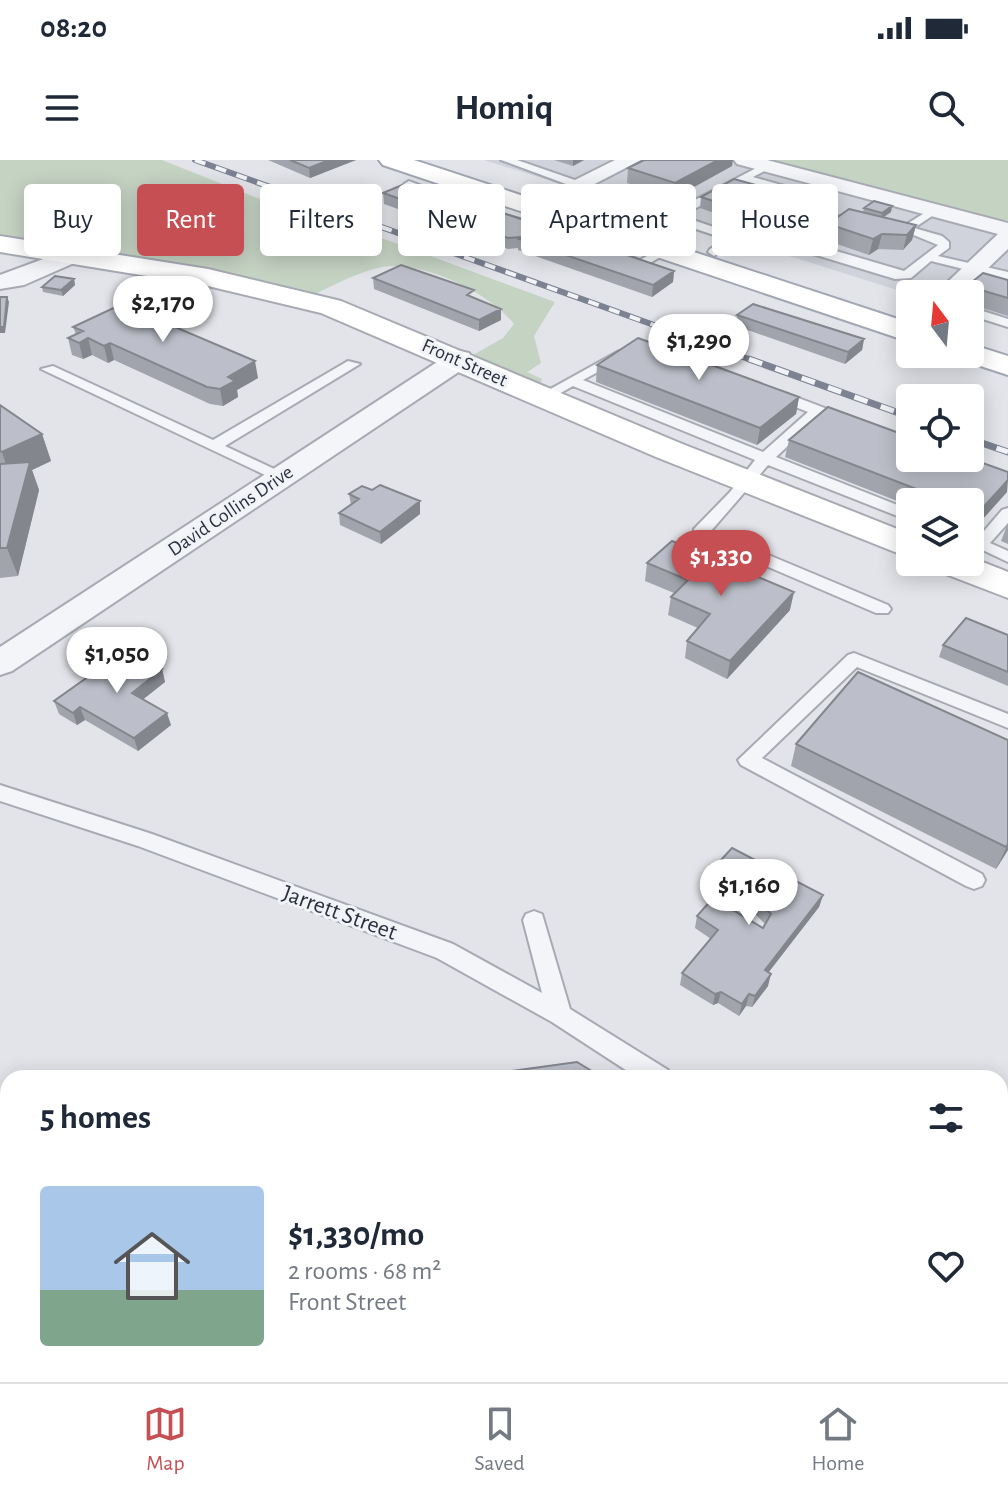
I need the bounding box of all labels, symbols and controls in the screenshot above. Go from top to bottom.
text: 08:20 [40,13,107,43]
icon: menu [40,86,84,130]
icon: search [924,86,968,130]
text: Homiq [454,90,554,126]
chip: Buy [24,184,121,256]
chip: Rent [137,184,244,256]
chip: Filters [260,184,382,256]
chip: New [398,184,505,256]
chip: Apartment [521,184,696,256]
chip: House [712,184,838,256]
pin: $2,170 [98,276,228,344]
north arrow [896,280,984,368]
map controls [896,280,984,576]
text: $2,170 [131,289,195,315]
pin: $1,290 [634,314,764,382]
text: $1,290 [666,327,732,353]
street label: Front Street [419,335,511,391]
button: locate [896,384,984,472]
street label: David Collins Drive [164,462,297,560]
button: layers [896,488,984,576]
pin: $1,330 [656,530,786,598]
text: $1,330 [690,543,752,569]
pin: $1,050 [52,627,182,695]
text: $1,050 [84,640,150,666]
pin: $1,160 [684,859,814,927]
text: $1,160 [718,872,780,898]
street label: Jarrett Street [279,881,401,945]
icon: filters [924,1096,968,1140]
text: 5 homes [40,1101,151,1135]
icon: home [104,1218,200,1314]
text: $1,330/mo [288,1218,424,1252]
icon: heart [924,1244,968,1288]
text: 2 rooms · 68 m² [288,1258,441,1284]
text: Front Street [288,1289,406,1315]
tab: Map [143,1402,187,1476]
tab: Saved [474,1402,525,1476]
tab: Home [812,1402,865,1476]

